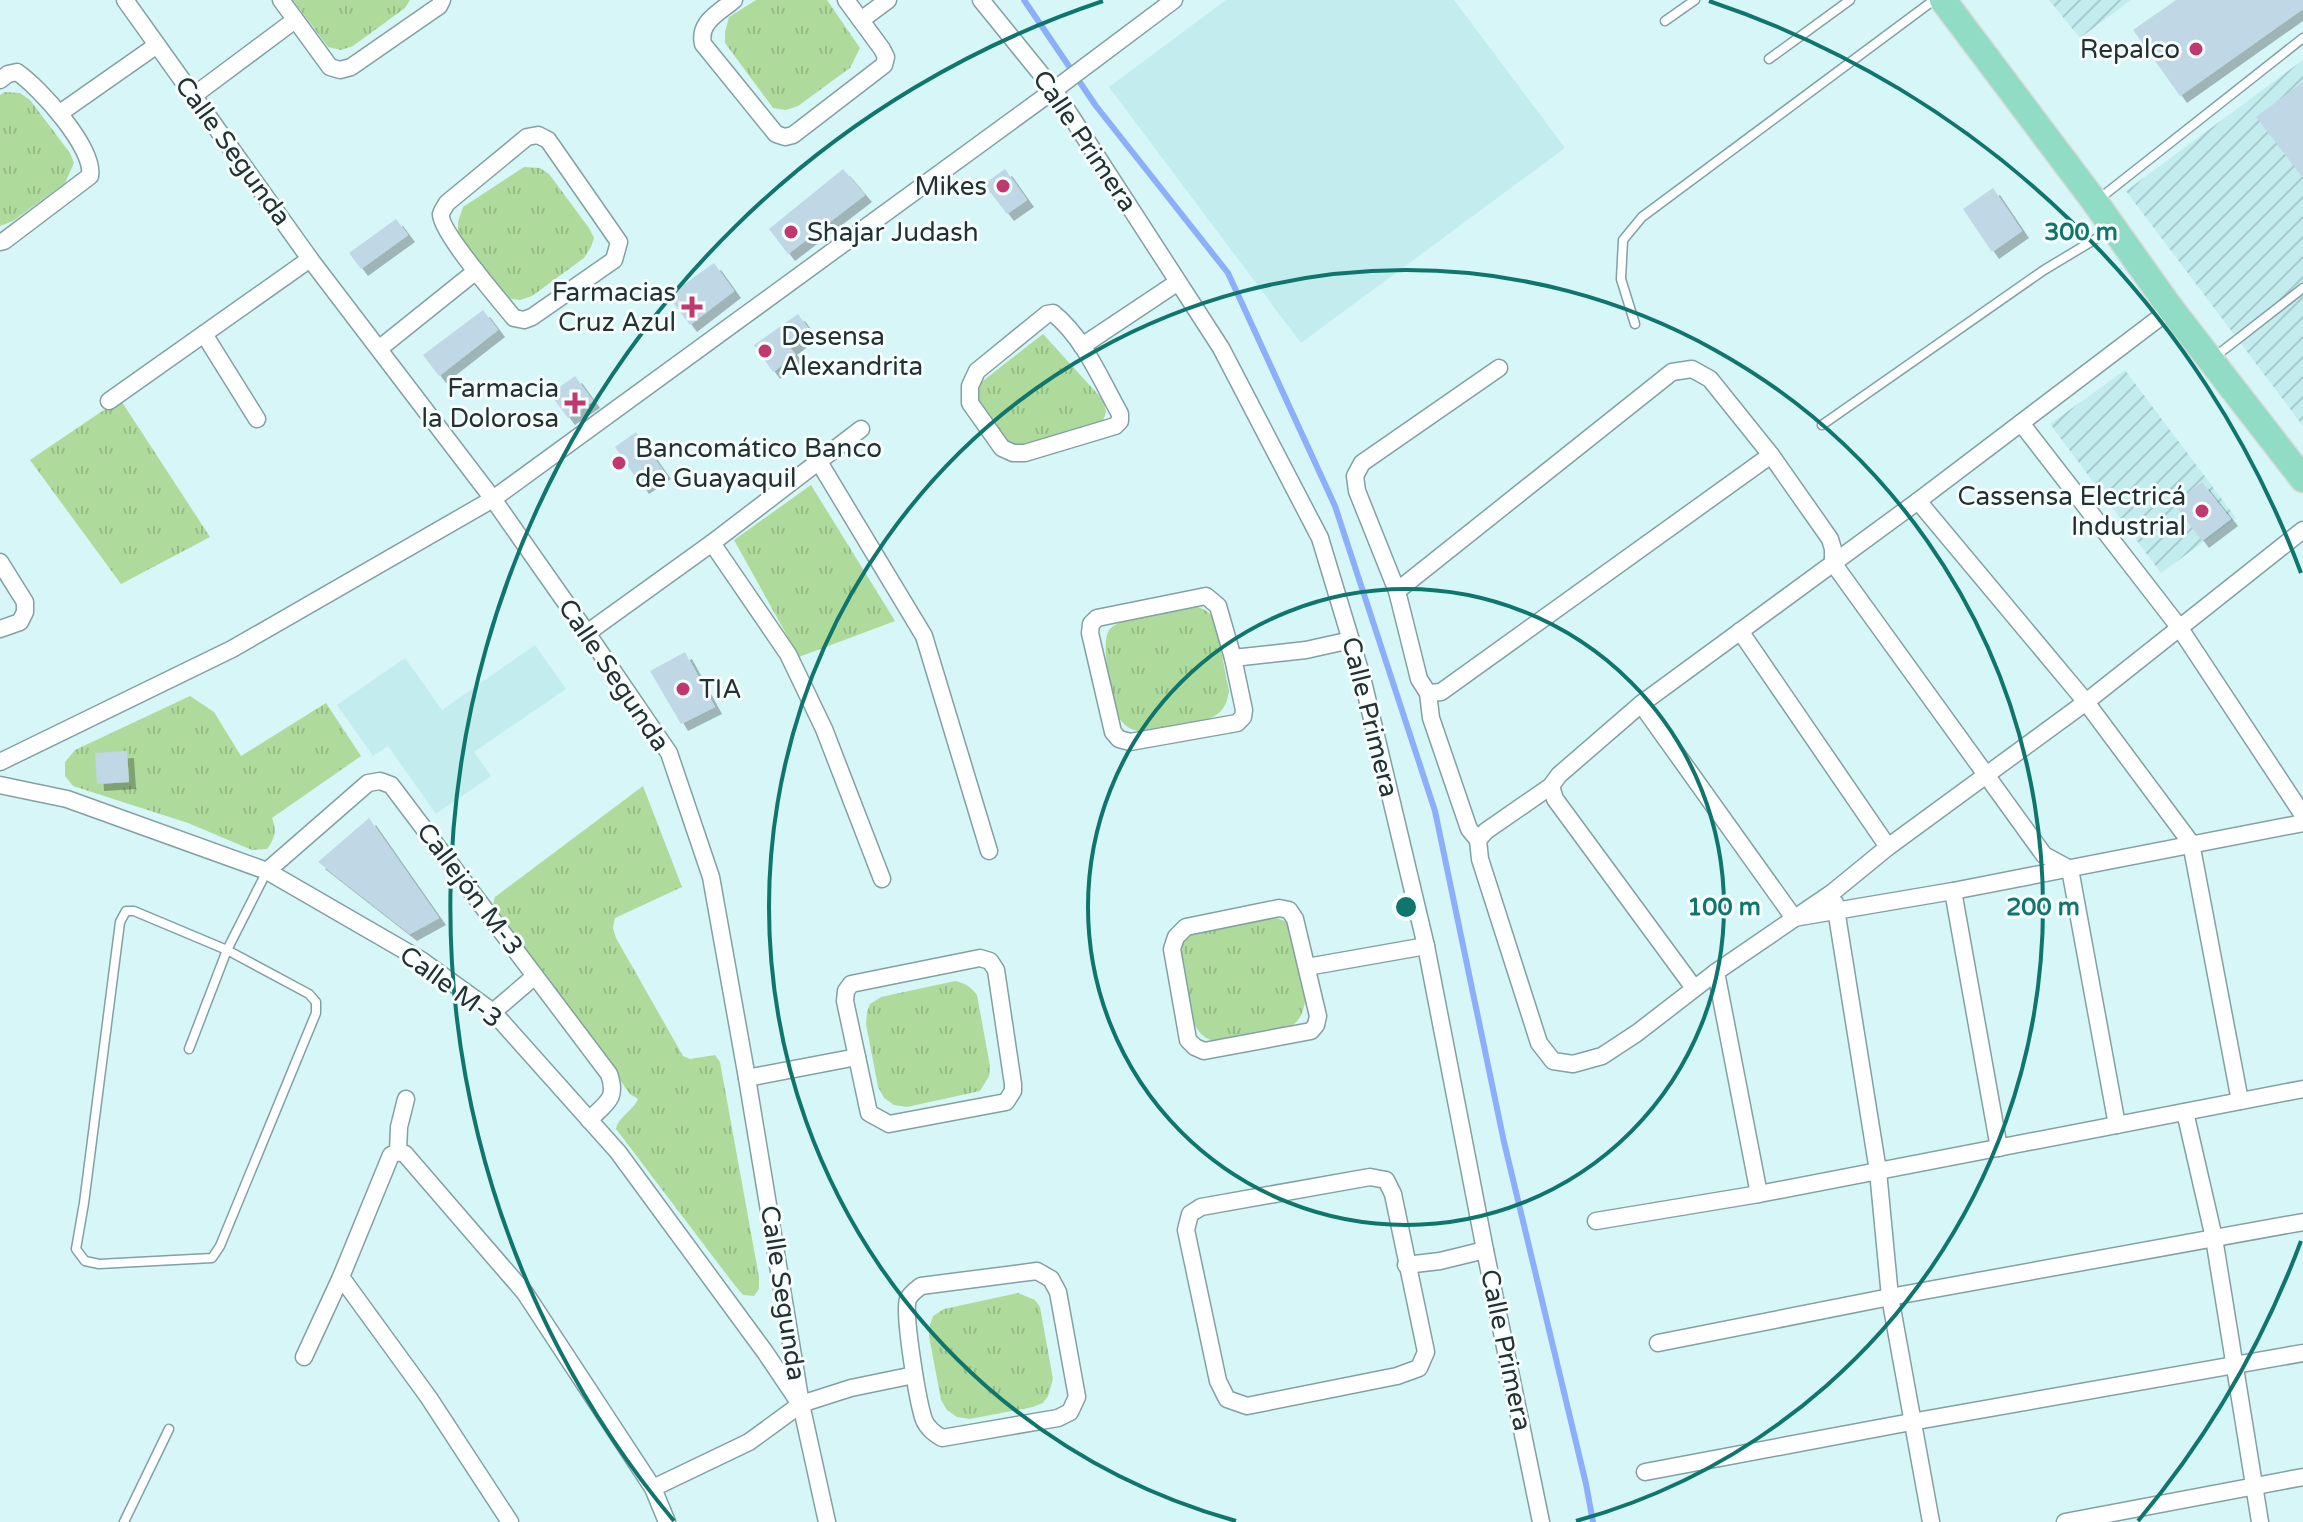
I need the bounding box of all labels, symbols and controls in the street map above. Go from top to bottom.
place label: Repalco [2080,34,2180,65]
marker: Repalco [2187,40,2205,58]
street label: Calle Primera [1026,64,1144,218]
street label: Calle Segunda [168,70,298,232]
place label: Mikes [915,171,987,202]
marker: Mikes [994,177,1012,195]
place label: Shajar Judash [807,217,978,248]
text: 300 m [2044,218,2118,247]
marker: Shajar Judash [782,223,800,241]
place label: Farmacias Cruz Azul [552,277,676,338]
marker: Farmacias Cruz Azul [683,298,701,316]
place label: Desensa Alexandrita [781,321,923,382]
marker: Desensa Alexandrita [756,342,774,360]
place label: Farmacia la Dolorosa [422,373,559,434]
marker: Farmacia la Dolorosa [566,394,584,412]
place label: Bancomático Banco de Guayaquil [635,433,882,494]
marker: Bancomático Banco de Guayaquil [610,454,628,472]
place label: Cassensa Electricá Industrial [1957,481,2186,542]
marker: Cassensa Electricá Industrial [2193,502,2211,520]
street label: Calle Segunda [552,593,676,757]
street label: Calle Primera [1335,634,1405,800]
place label: TIA [699,674,742,705]
marker: TIA [674,680,692,698]
street label: Callejón M-3 [410,817,530,961]
centre of rings [1392,893,1420,921]
text: 100 m [1687,893,1761,922]
text: 200 m [2006,893,2080,922]
street label: Calle M-3 [394,939,508,1035]
street label: Calle Segunda [754,1203,812,1383]
street label: Calle Primera [1474,1267,1538,1433]

